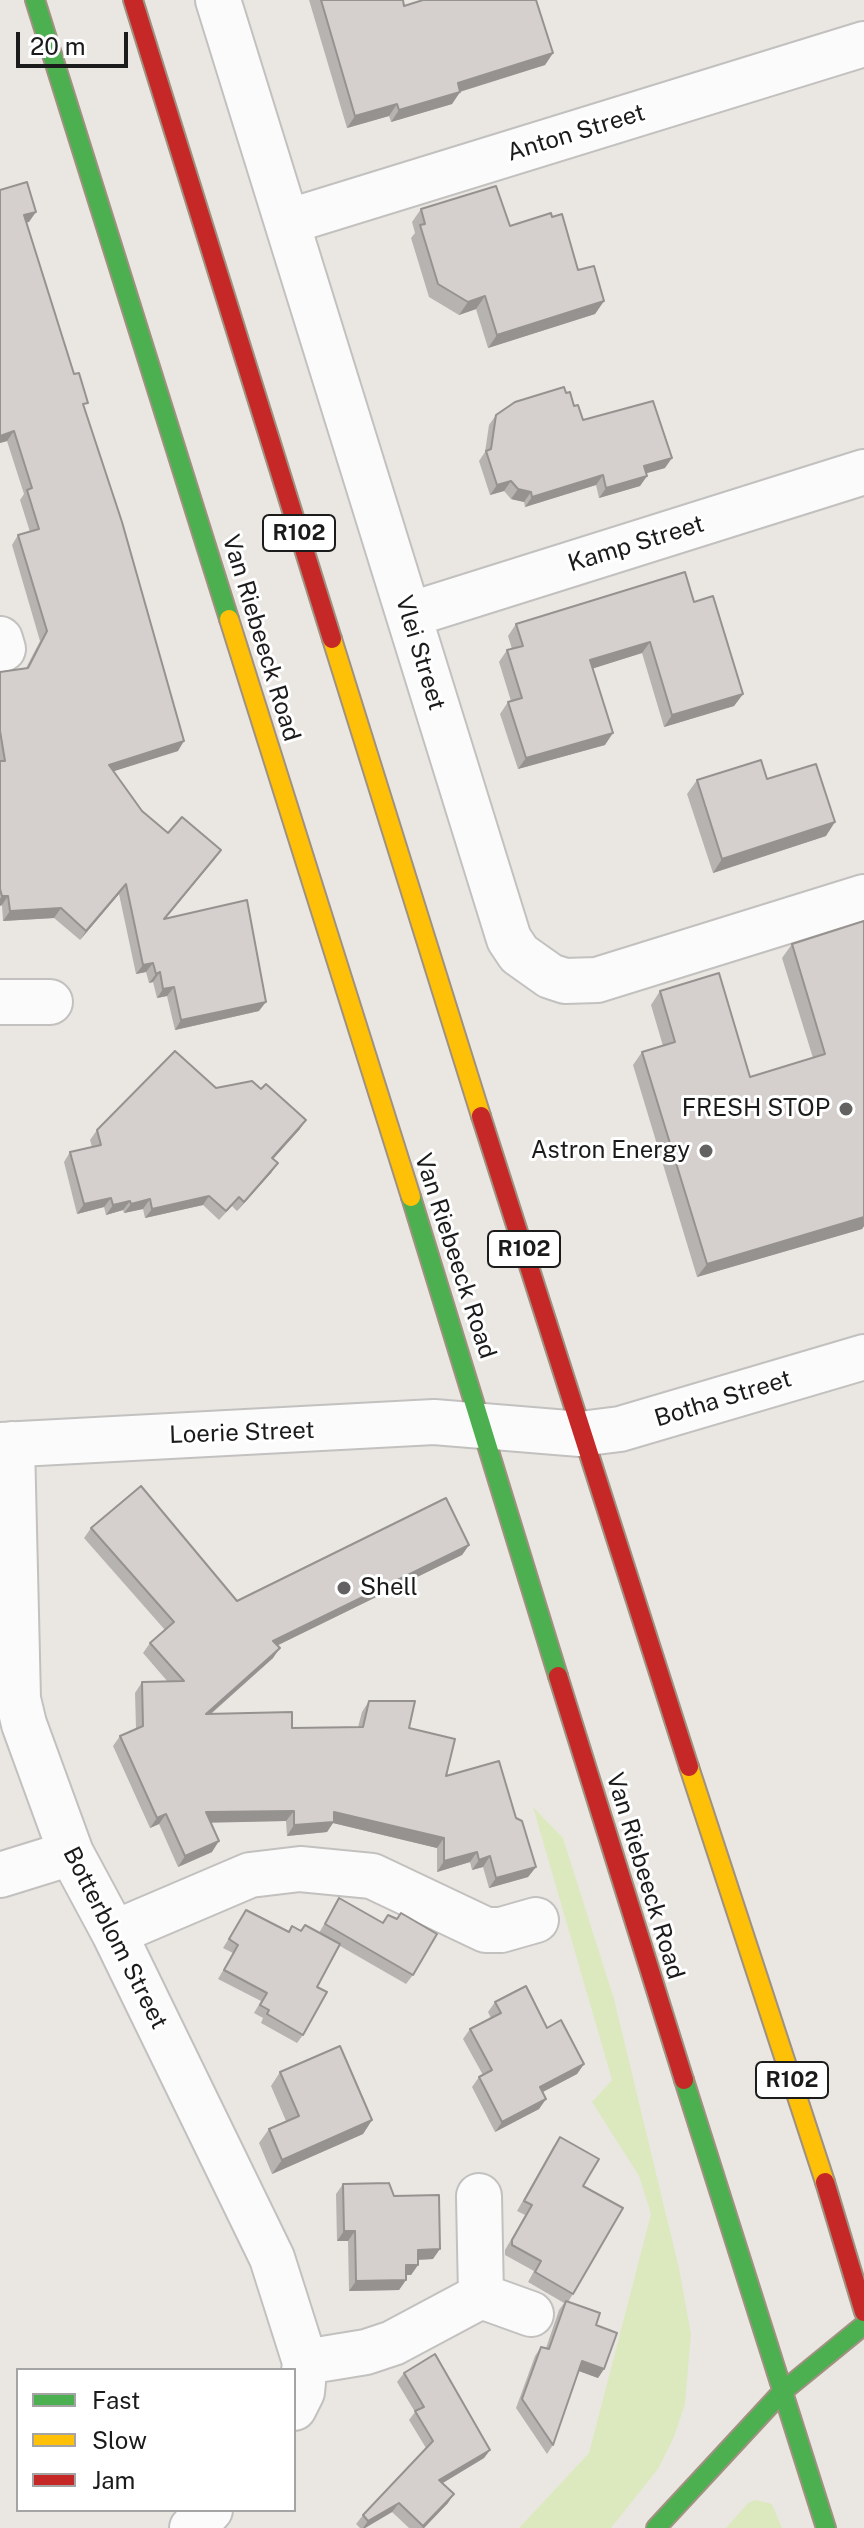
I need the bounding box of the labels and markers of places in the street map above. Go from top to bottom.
place label: FRESH STOP [682,1095,830,1123]
marker: FRESH STOP [837,1100,855,1118]
place label: Astron Energy [531,1137,690,1165]
marker: Astron Energy [697,1142,715,1160]
place label: Shell [360,1574,418,1602]
marker: Shell [335,1579,353,1597]

